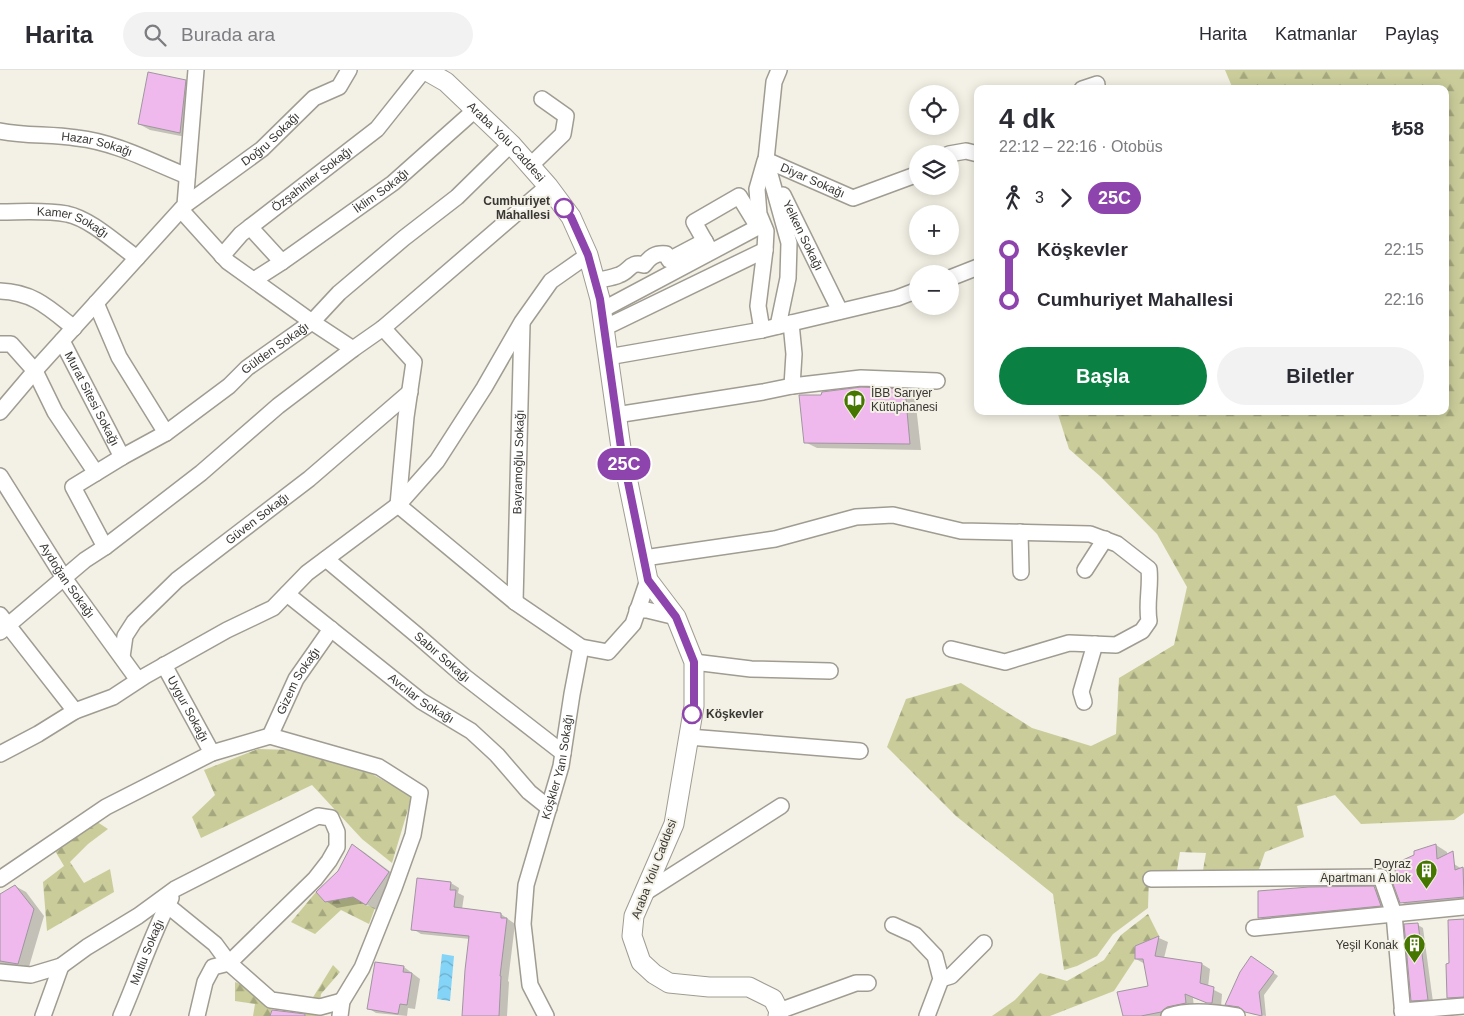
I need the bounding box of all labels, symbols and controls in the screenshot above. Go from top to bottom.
search box [123,12,473,57]
text: Harita [25,21,93,48]
icon: search [141,21,169,49]
text: Burada ara [181,24,275,45]
text: Harita [1199,24,1247,44]
text: Katmanlar [1275,24,1357,44]
text: Paylaş [1385,24,1439,44]
map controls [909,85,959,315]
button: locate [909,85,959,135]
street label: Araba Yolu Caddesi [464,99,548,184]
text: 4 dk [999,103,1055,134]
street label: Doğru Sokağı [239,109,302,169]
text: ₺58 [1392,118,1424,139]
street label: Hazar Sokağı [61,129,134,159]
text: 22:12 – 22:16 · Otobüs [999,138,1163,155]
street label: Özşahinler Sokağı [269,144,355,215]
button: layers [909,145,959,195]
street label: Diyar Sokağı [778,160,847,201]
street label: İklim Sokağı [351,165,411,216]
icon: walk [999,184,1027,212]
icon: forward [1052,184,1080,212]
text: 25C [1098,188,1131,208]
text: 3 [1035,189,1044,206]
place label: Cumhuriyet Mahallesi [483,194,550,222]
marker: Cumhuriyet Mahallesi [554,198,574,218]
street label: Yelken Sokağı [780,198,826,273]
street label: Kamer Sokağı [37,204,111,241]
button: + [909,205,959,255]
text: Köşkevler [1037,239,1128,260]
text: 22:15 [1384,241,1424,258]
button: − [909,265,959,315]
text: Cumhuriyet Mahallesi [1037,289,1233,310]
text: 22:16 [1384,291,1424,308]
street label: Gülden Sokağı [238,319,312,377]
button: Başla [999,347,1207,405]
button: Biletler [1217,347,1424,405]
street label: Murat Sitesi Sokağı [62,349,122,448]
place label: İBB Sarıyer Kütüphanesi [871,386,938,414]
library icon: İBB Sarıyer Kütüphanesi [843,388,867,419]
street label: Bayramoğlu Sokağı [510,409,527,515]
line badge: 25C [595,448,653,480]
text: 25C [607,454,641,474]
street label: Güven Sokağı [223,490,292,547]
street label: Aydoğan Sokağı [37,540,98,621]
street label: Sabır Sokağı [411,629,473,685]
street label: Gizem Sokağı [274,645,323,717]
street label: Avcılar Sokağı [385,671,456,726]
street label: Uygur Sokağı [164,674,212,744]
marker: Köşkevler [682,704,702,724]
place label: Köşkevler [706,707,764,721]
street label: Köşkler Yanı Sokağı [539,713,576,821]
street label: Araba Yolu Caddesi [629,817,679,921]
place label: Poyraz Apartmanı A blok [1320,857,1412,885]
building icon: Poyraz Apartmanı A blok [1415,859,1439,890]
street label: Mutlu Sokağı [127,917,167,987]
building icon: Yeşil Konak [1402,933,1426,964]
place label: Yeşil Konak [1336,938,1399,952]

